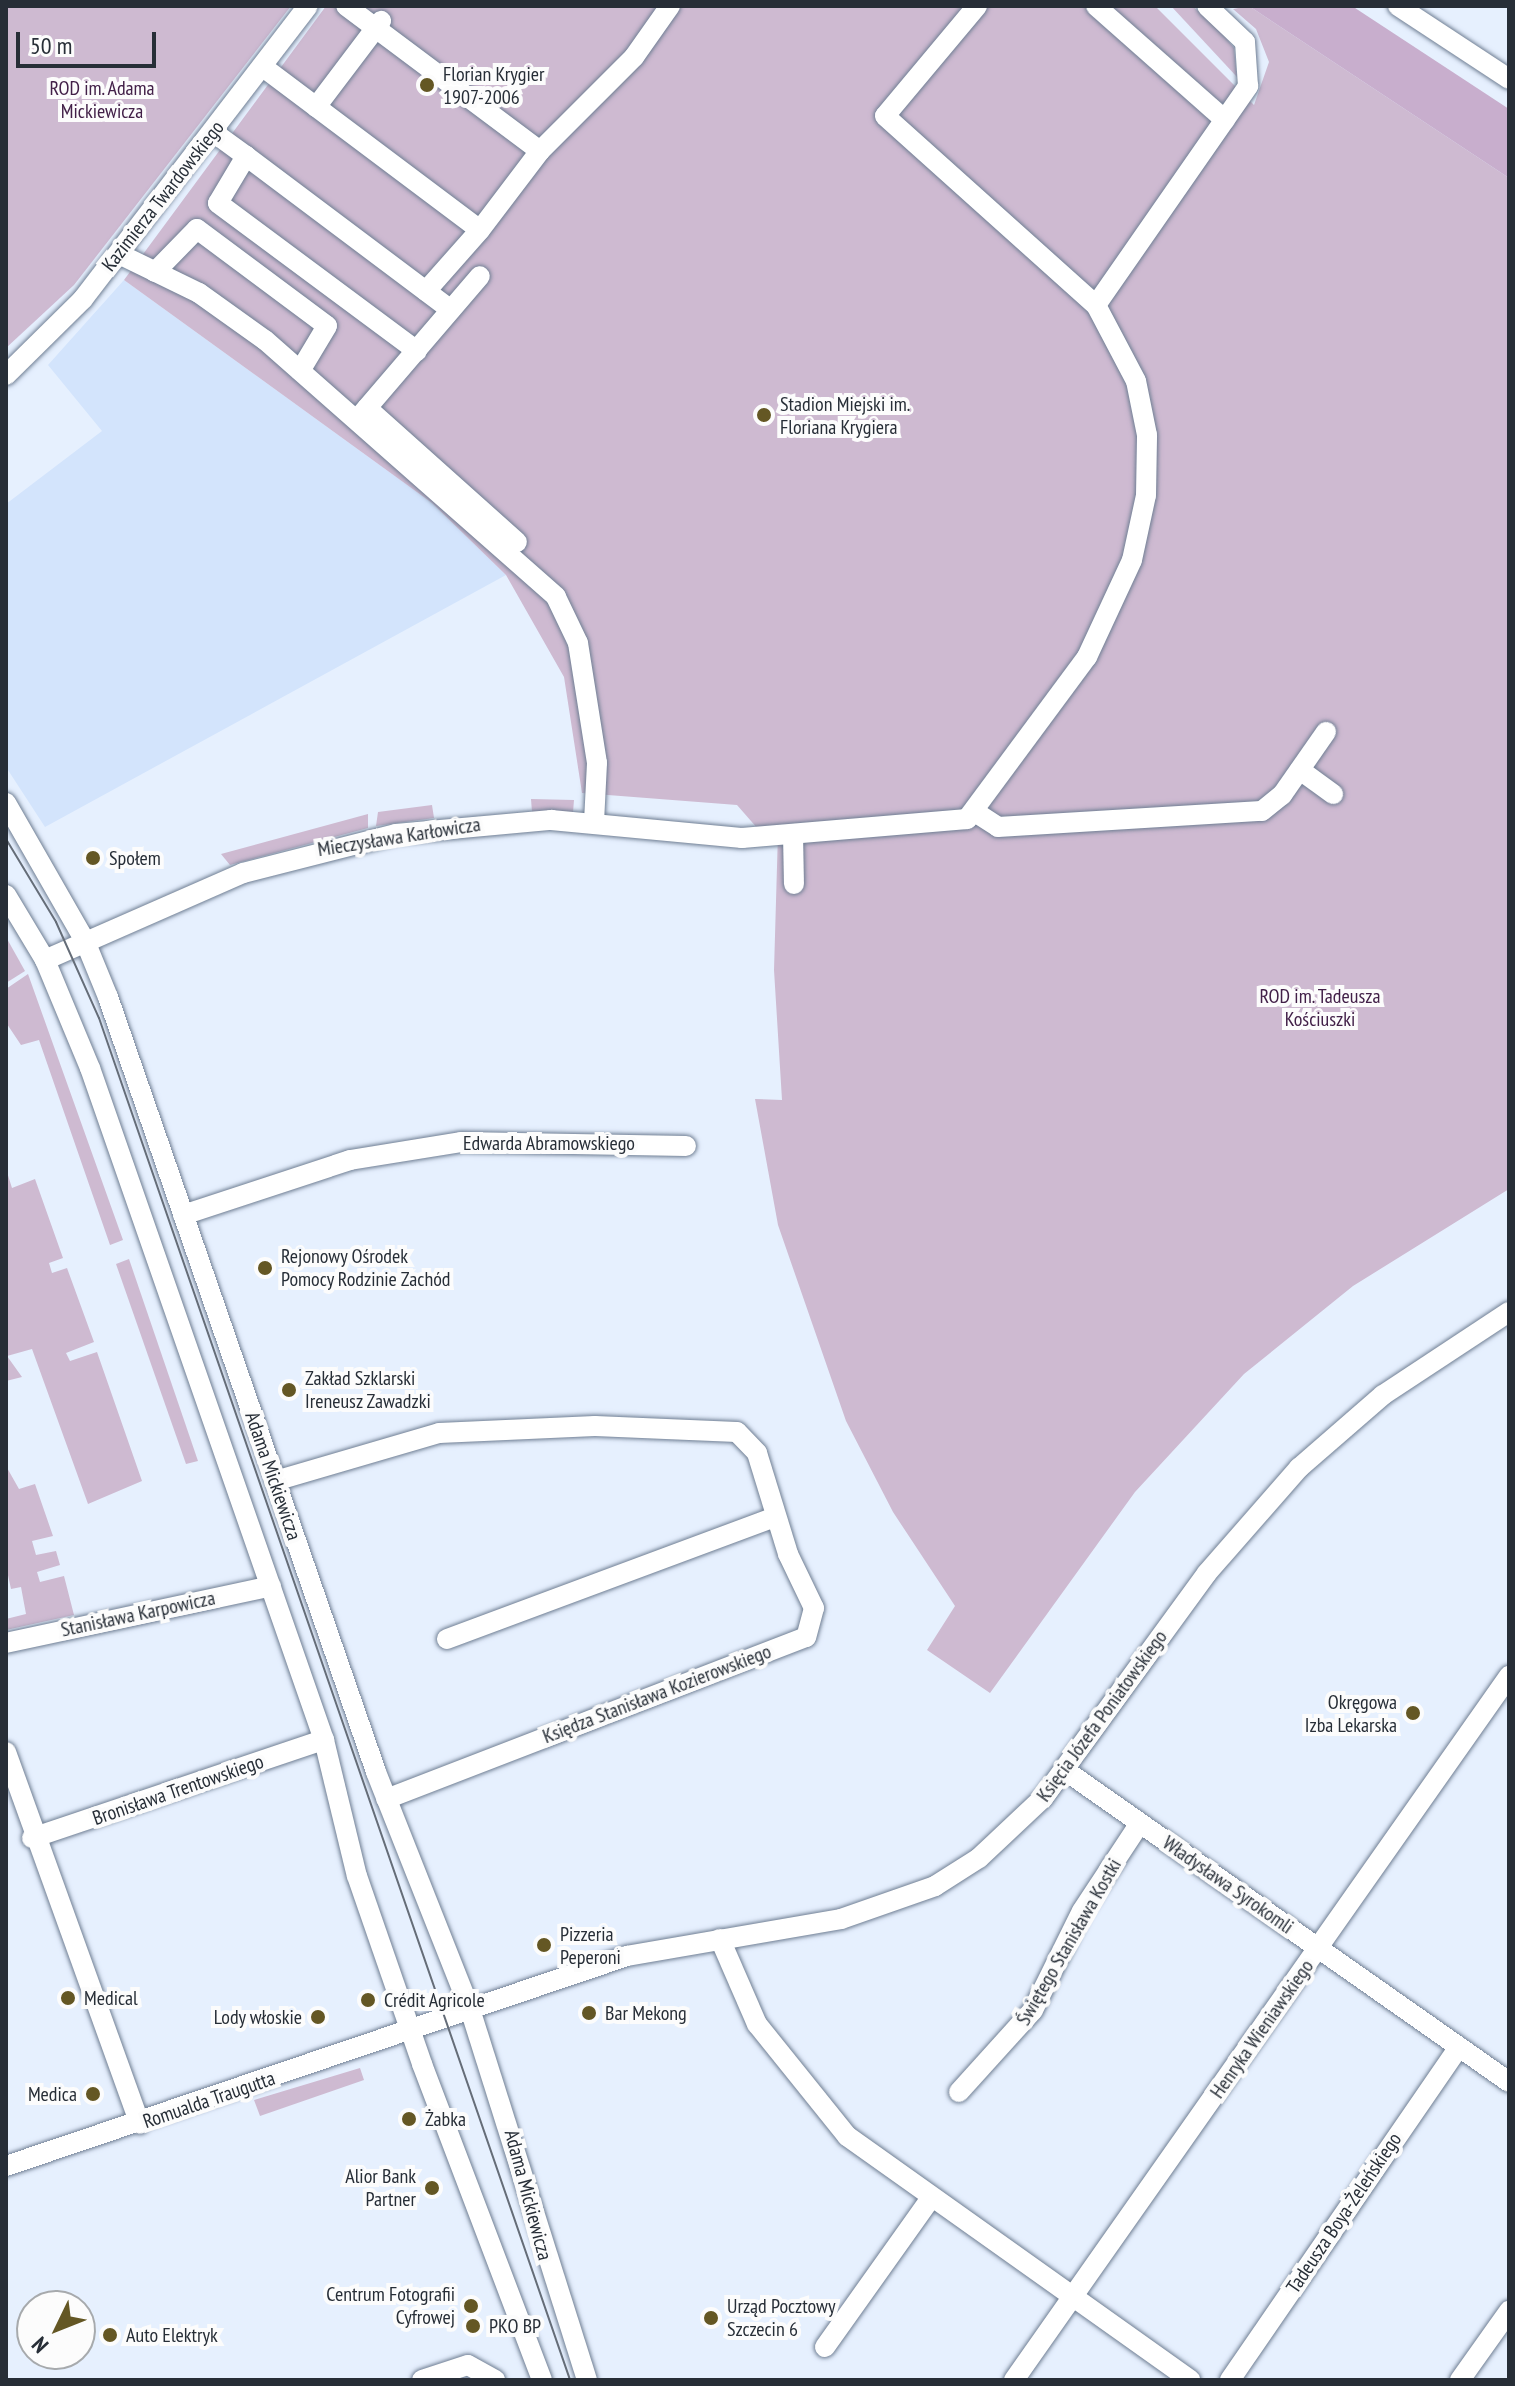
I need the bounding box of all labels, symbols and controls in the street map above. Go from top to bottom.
scale bar [20,16,160,66]
text: 50 m [30,30,72,61]
place label: Florian Krygier 1907-2006 [443,62,545,109]
marker: Florian Krygier 1907-2006 [418,76,436,94]
park label: ROD im. Adama Mickiewicza [48,77,156,124]
street label: Kazimierza Twardowskiego [97,116,229,276]
place label: Stadion Miejski im. Floriana Krygiera [780,392,910,439]
marker: Stadion Miejski im. Floriana Krygiera [755,406,773,424]
street label: Mieczysława Karłowicza [316,812,482,862]
place label: Społem [109,846,161,870]
marker: Społem [84,849,102,867]
park label: ROD im. Tadeusza Kościuszki [1259,985,1381,1032]
street label: Edwarda Abramowskiego [463,1131,635,1155]
place label: Rejonowy Ośrodek Pomocy Rodzinie Zachód [281,1244,451,1291]
marker: Rejonowy Ośrodek Pomocy Rodzinie Zachód [256,1259,274,1277]
place label: Zakład Szklarski Ireneusz Zawadzki [305,1366,432,1413]
marker: Zakład Szklarski Ireneusz Zawadzki [280,1381,298,1399]
street label: Adama Mickiewicza [240,1409,306,1543]
street label: Stanisława Karpowicza [59,1586,217,1642]
street label: Księcia Józefa Poniatowskiego [1032,1626,1172,1806]
street label: Księdza Stanisława Kozierowskiego [539,1639,775,1749]
place label: Okręgowa Izba Lekarska [1305,1690,1397,1737]
marker: Okręgowa Izba Lekarska [1404,1704,1422,1722]
street label: Bronisława Trentowskiego [89,1749,267,1831]
street label: Władysława Syrokomli [1158,1831,1298,1939]
street label: Świętego Stanisława Kostki [1011,1854,1127,2030]
place label: Pizzeria Peperoni [560,1922,621,1969]
marker: Pizzeria Peperoni [535,1936,553,1954]
street label: Henryka Wieniawskiego [1205,1955,1319,2103]
place label: Medical [84,1986,138,2010]
place label: Crédit Agricole [384,1988,485,2012]
marker: Medical [59,1989,77,2007]
marker: Crédit Agricole [359,1991,377,2009]
place label: Bar Mekong [605,2001,687,2025]
marker: Bar Mekong [580,2004,598,2022]
place label: Lody włoskie [213,2005,302,2029]
marker: Lody włoskie [309,2008,327,2026]
street label: Romualda Traugutta [140,2066,278,2134]
place label: Medica [28,2082,77,2106]
marker: Medica [84,2085,102,2103]
place label: Żabka [425,2107,466,2131]
marker: Żabka [400,2110,418,2128]
street label: Adama Mickiewicza [499,2127,557,2263]
street label: Tadeusza Boya-Żeleńskiego [1281,2128,1407,2298]
place label: Alior Bank Partner [345,2164,416,2211]
marker: Alior Bank Partner [423,2179,441,2197]
place label: Centrum Fotografii Cyfrowej [326,2282,455,2329]
north arrow [16,2290,96,2370]
place label: Urząd Pocztowy Szczecin 6 [727,2294,835,2341]
marker: Centrum Fotografii Cyfrowej [462,2297,480,2315]
marker: Urząd Pocztowy Szczecin 6 [702,2309,720,2327]
place label: PKO BP [489,2314,541,2338]
marker: PKO BP [464,2317,482,2335]
place label: Auto Elektryk [126,2323,218,2347]
marker: Auto Elektryk [101,2326,119,2344]
text: N [26,2331,54,2359]

